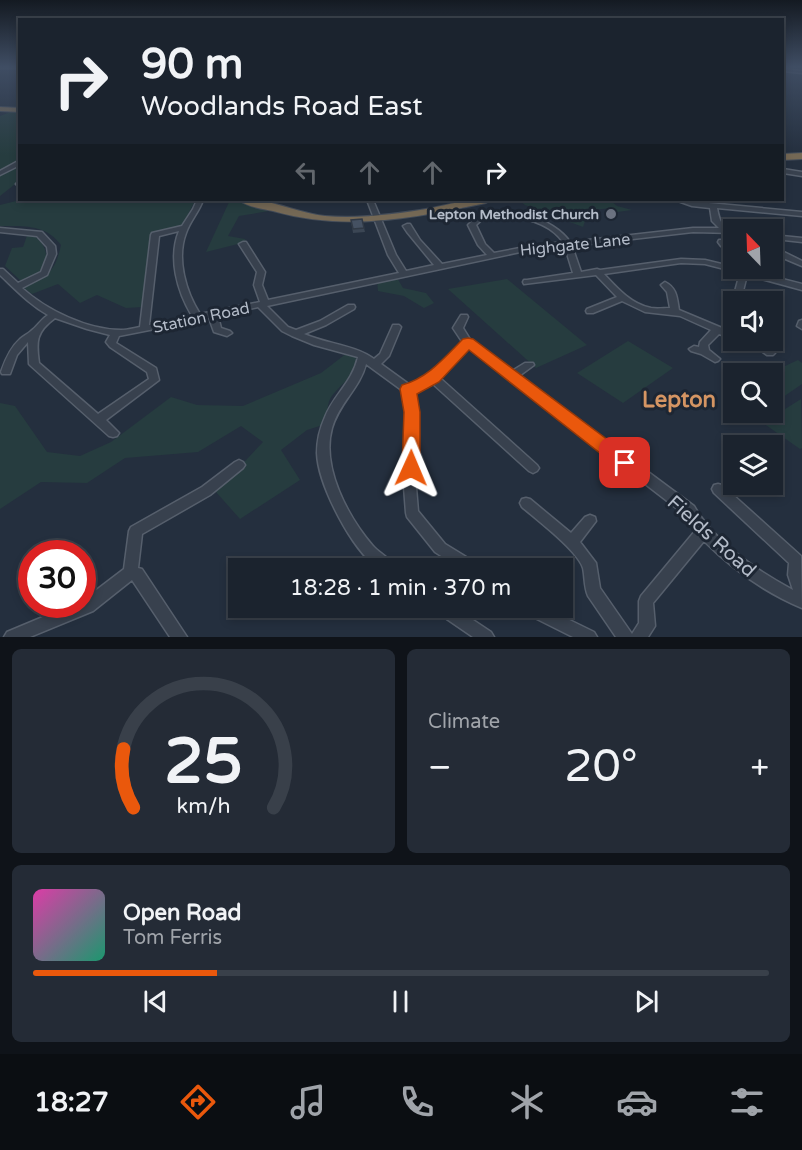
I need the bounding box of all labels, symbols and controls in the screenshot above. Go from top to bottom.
text: 90 m [141,39,243,90]
icon: right [42,42,120,120]
text: Woodlands Road East [141,90,423,123]
icon: left [290,156,323,189]
icon: ahead [353,156,386,189]
icon: ahead [416,156,449,189]
icon: right [479,156,512,189]
place label: Lepton Methodist Church [429,206,599,223]
marker: Lepton Methodist Church [604,207,618,221]
north arrow [723,219,783,279]
map controls [723,219,783,495]
street label: Highgate Lane [519,229,631,261]
button: sound [723,291,783,351]
street label: Station Road [151,298,251,338]
button: search [723,363,783,423]
district label: Lepton [642,387,716,413]
button: layers [723,435,783,495]
position arrow [379,436,443,500]
pin [599,437,650,488]
icon: arrive [608,446,641,479]
street label: Fields Road [662,491,761,583]
speed limit sign: 30 [18,540,96,618]
text: 18:28 · 1 min · 370 m [290,575,511,601]
text: Climate [428,710,500,734]
text: 25 [164,725,243,800]
text: 20° [564,740,638,794]
text: − [428,748,452,787]
text: + [750,748,769,787]
text: km/h [177,793,230,819]
text: Open Road [123,900,241,926]
text: Tom Ferris [123,926,222,950]
icon: previous [139,985,172,1018]
icon: pause [384,985,417,1018]
icon: next [630,985,663,1018]
icon: directions [177,1081,219,1123]
icon: music [287,1081,329,1123]
icon: phone [396,1081,438,1123]
icon: climate [506,1081,548,1123]
icon: car [616,1081,658,1123]
icon: filters [726,1081,768,1123]
text: 18:27 [34,1086,109,1119]

